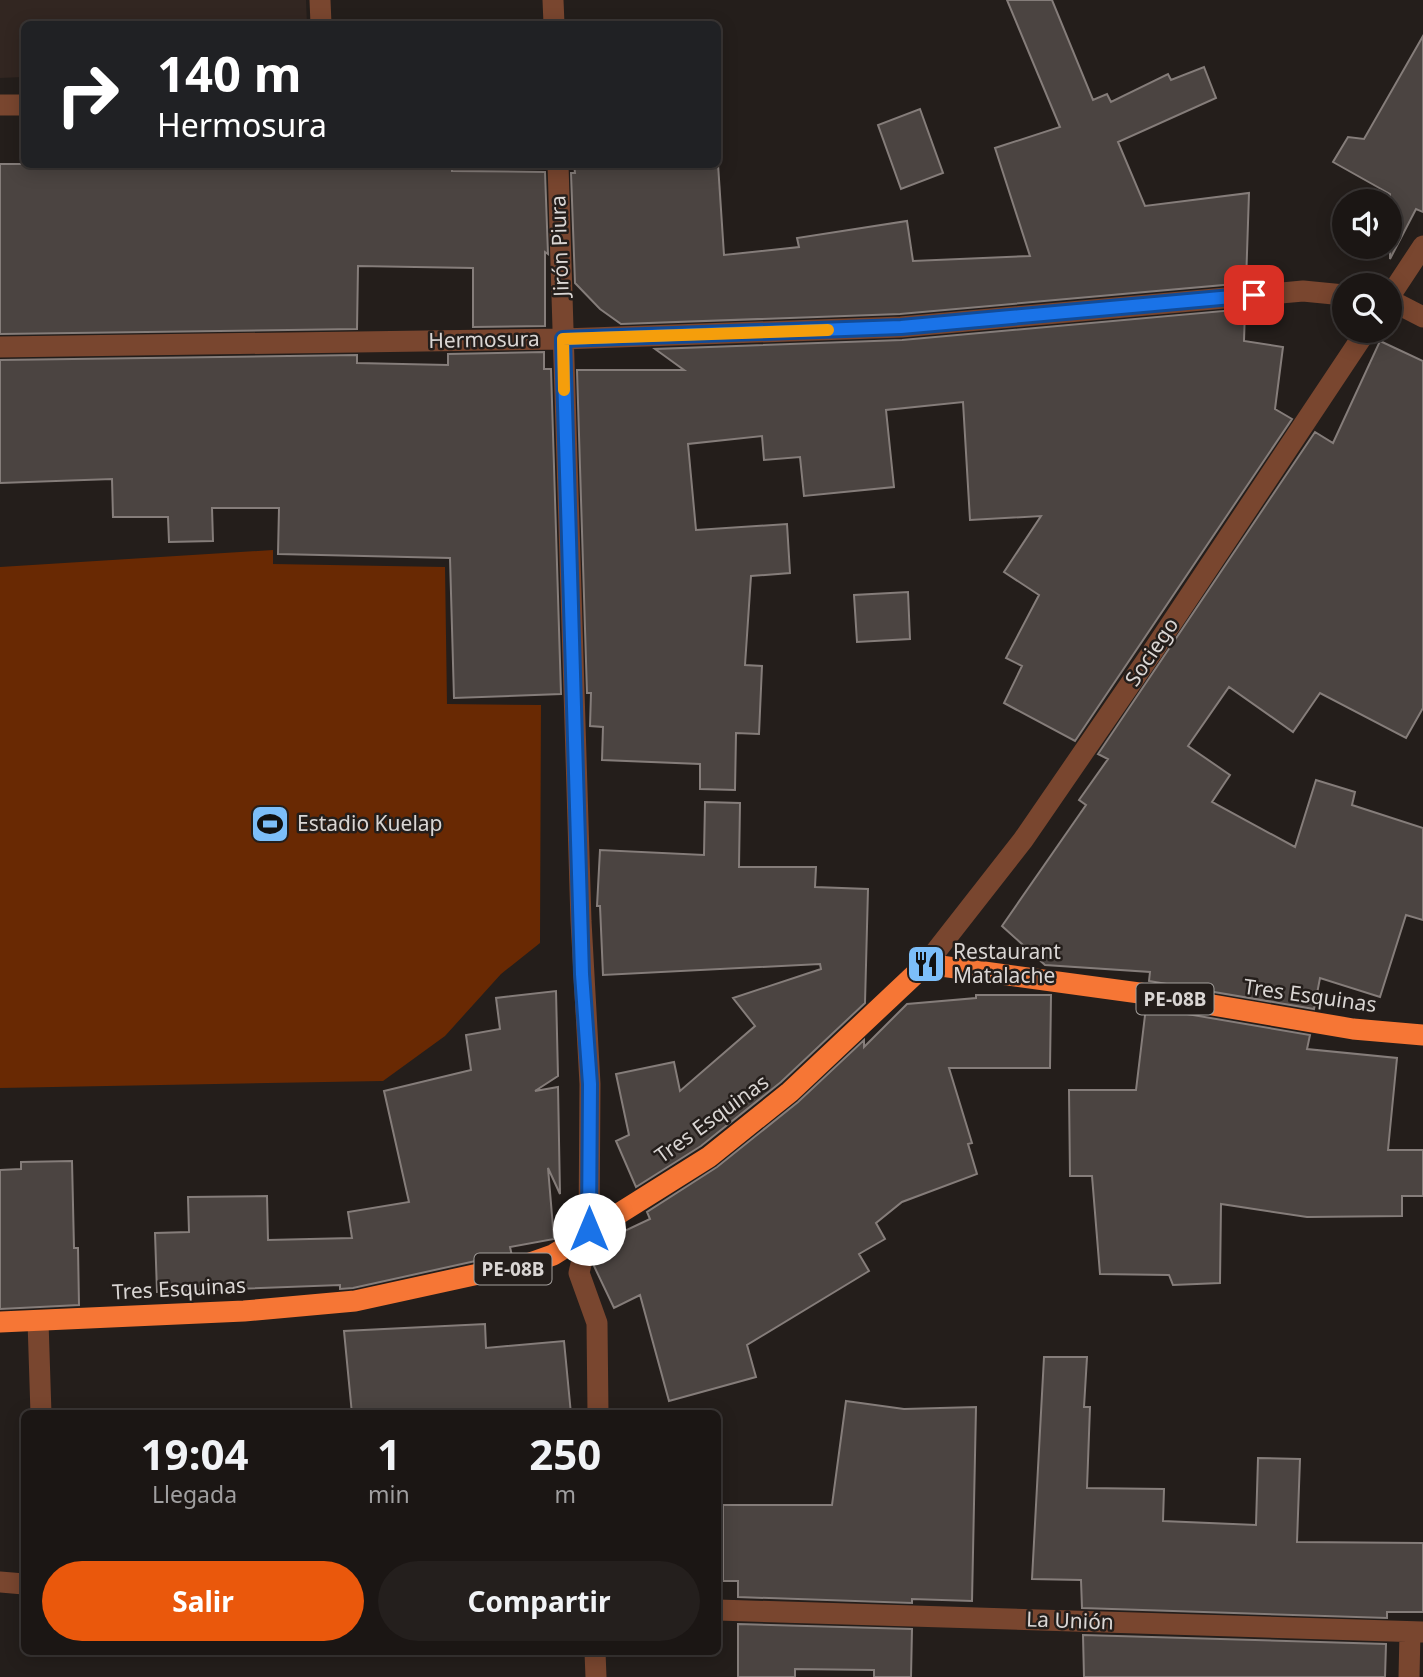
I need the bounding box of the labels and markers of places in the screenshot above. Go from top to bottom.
pin [1224,265,1284,325]
sports icon: Estadio Kuelap [249,803,291,845]
place label: Estadio Kuelap [297,809,443,837]
place label: Restaurant Matalache [953,937,1061,989]
restaurant icon: Restaurant Matalache [905,943,947,985]

